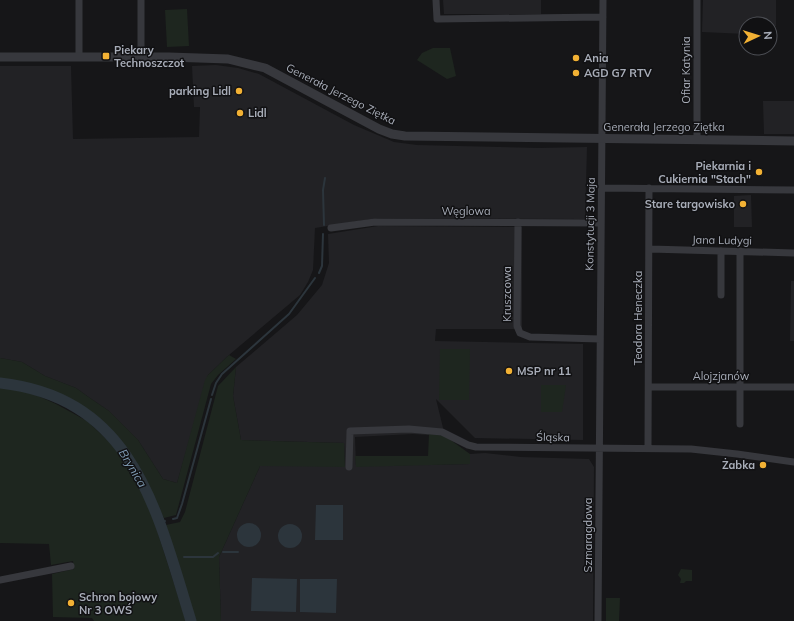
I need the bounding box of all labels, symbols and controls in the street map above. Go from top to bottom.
north arrow [738,16,778,56]
text: N [761,31,775,40]
street label: Ofiar Katynia [679,36,693,104]
place label: Piekary Technoszczot [114,43,184,70]
marker: Piekary Technoszczot [101,51,111,61]
place label: Ania [584,51,609,65]
marker: Ania [571,53,581,63]
street label: Generała Jerzego Ziętka [284,60,398,128]
place label: AGD G7 RTV [584,66,653,80]
marker: AGD G7 RTV [571,68,581,78]
place label: parking Lidl [169,84,231,98]
marker: parking Lidl [234,86,244,96]
place label: Lidl [248,106,267,120]
marker: Lidl [235,108,245,118]
street label: Generała Jerzego Ziętka [603,120,725,134]
place label: Piekarnia i Cukiernia "Stach" [658,159,751,186]
marker: Piekarnia i Cukiernia "Stach" [754,167,764,177]
street label: Konstytucji 3 Maja [582,177,598,271]
place label: Stare targowisko [645,197,735,211]
marker: Stare targowisko [738,199,748,209]
street label: Węglowa [441,204,491,218]
street label: Jana Ludygi [692,232,752,248]
street label: Kruszcowa [500,266,514,322]
street label: Teodora Heneczka [631,271,645,365]
place label: MSP nr 11 [517,364,572,378]
marker: MSP nr 11 [504,366,514,376]
street label: Alojzjanów [693,369,750,383]
street label: Śląska [536,430,570,444]
water label: Brynica [116,446,150,490]
place label: Żabka [722,457,755,472]
marker: Żabka [758,460,768,470]
street label: Szmaragdowa [581,498,595,572]
place label: Schron bojowy Nr 3 OWŚ [79,590,157,617]
marker: Schron bojowy Nr 3 OWŚ [66,598,76,608]

